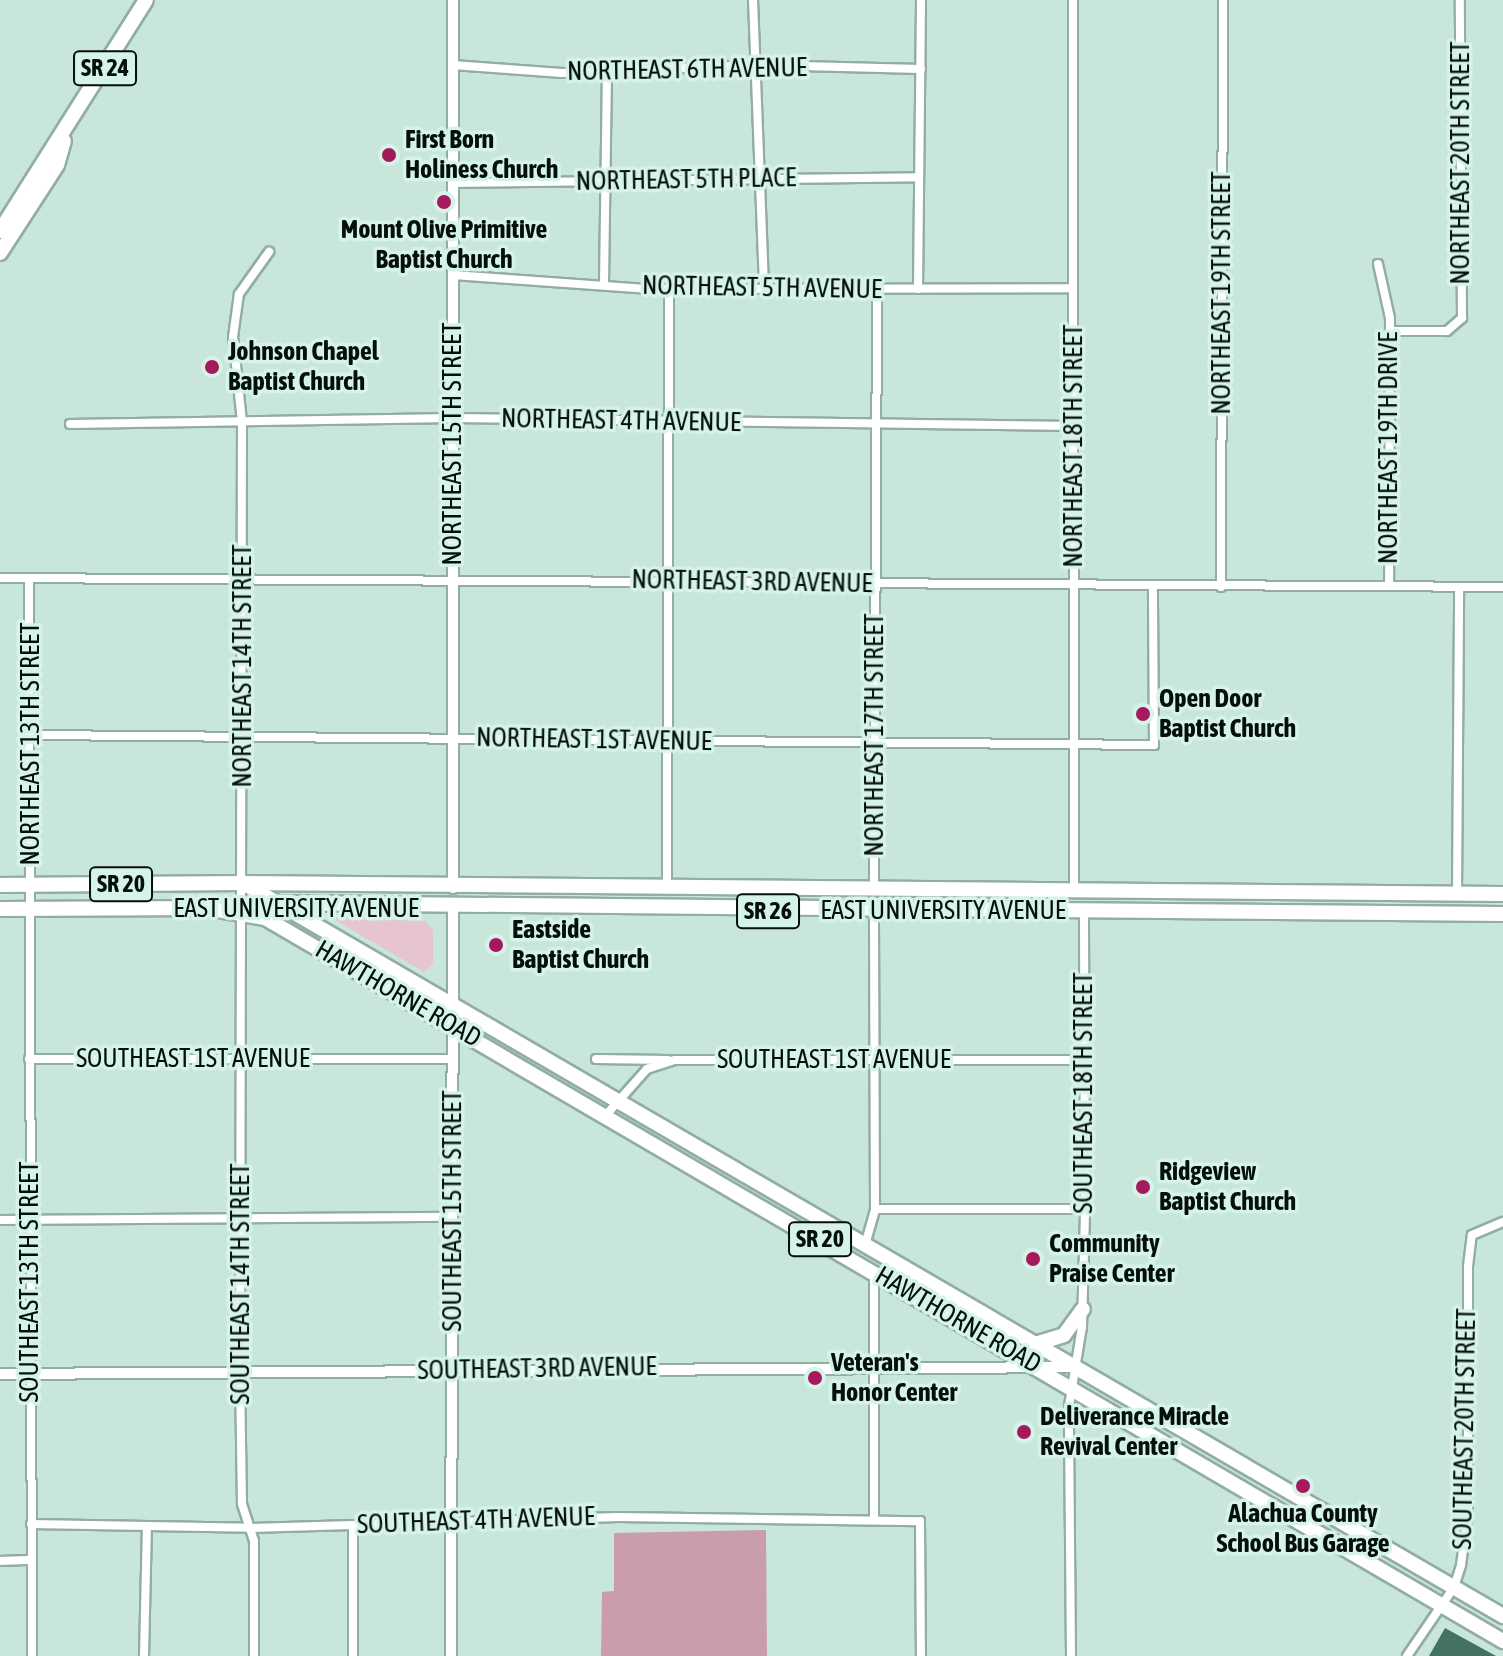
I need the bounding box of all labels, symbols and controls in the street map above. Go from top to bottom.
street label: NORTHEAST 20TH STREET [1445,41,1477,285]
road number: SR 24 [73,48,137,88]
street label: NORTHEAST 6TH AVENUE [567,52,807,88]
place label: First Born Holiness Church [405,124,558,186]
marker: First Born Holiness Church [380,146,398,164]
street label: NORTHEAST 5TH PLACE [576,162,796,198]
street label: NORTHEAST 19TH STREET [1206,171,1238,415]
marker: Mount Olive Primitive Baptist Church [435,193,453,211]
place label: Mount Olive Primitive Baptist Church [341,214,547,276]
street label: NORTHEAST 5TH AVENUE [642,270,882,306]
street label: NORTHEAST 15TH STREET [437,322,469,566]
street label: NORTHEAST 18TH STREET [1058,324,1090,568]
street label: NORTHEAST 19TH DRIVE [1373,332,1405,564]
place label: Johnson Chapel Baptist Church [228,336,379,398]
marker: Johnson Chapel Baptist Church [203,358,221,376]
street label: NORTHEAST 4TH AVENUE [501,403,741,439]
street label: NORTHEAST 14TH STREET [227,544,259,788]
street label: NORTHEAST 3RD AVENUE [631,564,873,600]
street label: NORTHEAST 17TH STREET [859,613,891,857]
street label: NORTHEAST 13TH STREET [15,622,47,866]
place label: Open Door Baptist Church [1159,683,1296,744]
marker: Open Door Baptist Church [1134,705,1152,723]
street label: NORTHEAST 1ST AVENUE [476,722,712,758]
road number: SR 20 [89,864,153,904]
road number: SR 26 [736,891,800,931]
street label: EAST UNIVERSITY AVENUE [173,893,419,925]
street label: EAST UNIVERSITY AVENUE [820,895,1066,927]
place label: Eastside Baptist Church [512,914,649,976]
street label: HAWTHORNE ROAD [310,934,486,1054]
marker: Eastside Baptist Church [487,936,505,954]
street label: SOUTHEAST 18TH STREET [1068,972,1100,1214]
street label: SOUTHEAST 1ST AVENUE [76,1043,310,1075]
street label: SOUTHEAST 1ST AVENUE [717,1044,951,1076]
street label: SOUTHEAST 15TH STREET [437,1090,469,1332]
place label: Ridgeview Baptist Church [1159,1156,1296,1218]
street label: SOUTHEAST 13TH STREET [14,1161,46,1403]
street label: SOUTHEAST 14TH STREET [225,1163,257,1405]
marker: Ridgeview Baptist Church [1134,1178,1152,1196]
road number: SR 20 [788,1219,852,1259]
place label: Community Praise Center [1049,1228,1174,1290]
marker: Community Praise Center [1024,1250,1042,1268]
street label: HAWTHORNE ROAD [870,1260,1046,1380]
street label: SOUTHEAST 20TH STREET [1447,1308,1483,1550]
place label: Veteran's Honor Center [831,1347,957,1408]
street label: SOUTHEAST 3RD AVENUE [417,1351,657,1387]
marker: Veteran's Honor Center [806,1369,824,1387]
place label: Deliverance Miracle Revival Center [1040,1401,1229,1462]
marker: Deliverance Miracle Revival Center [1015,1423,1033,1441]
marker: Alachua County School Bus Garage [1294,1477,1312,1495]
place label: Alachua County School Bus Garage [1216,1498,1390,1560]
street label: SOUTHEAST 4TH AVENUE [357,1501,595,1541]

